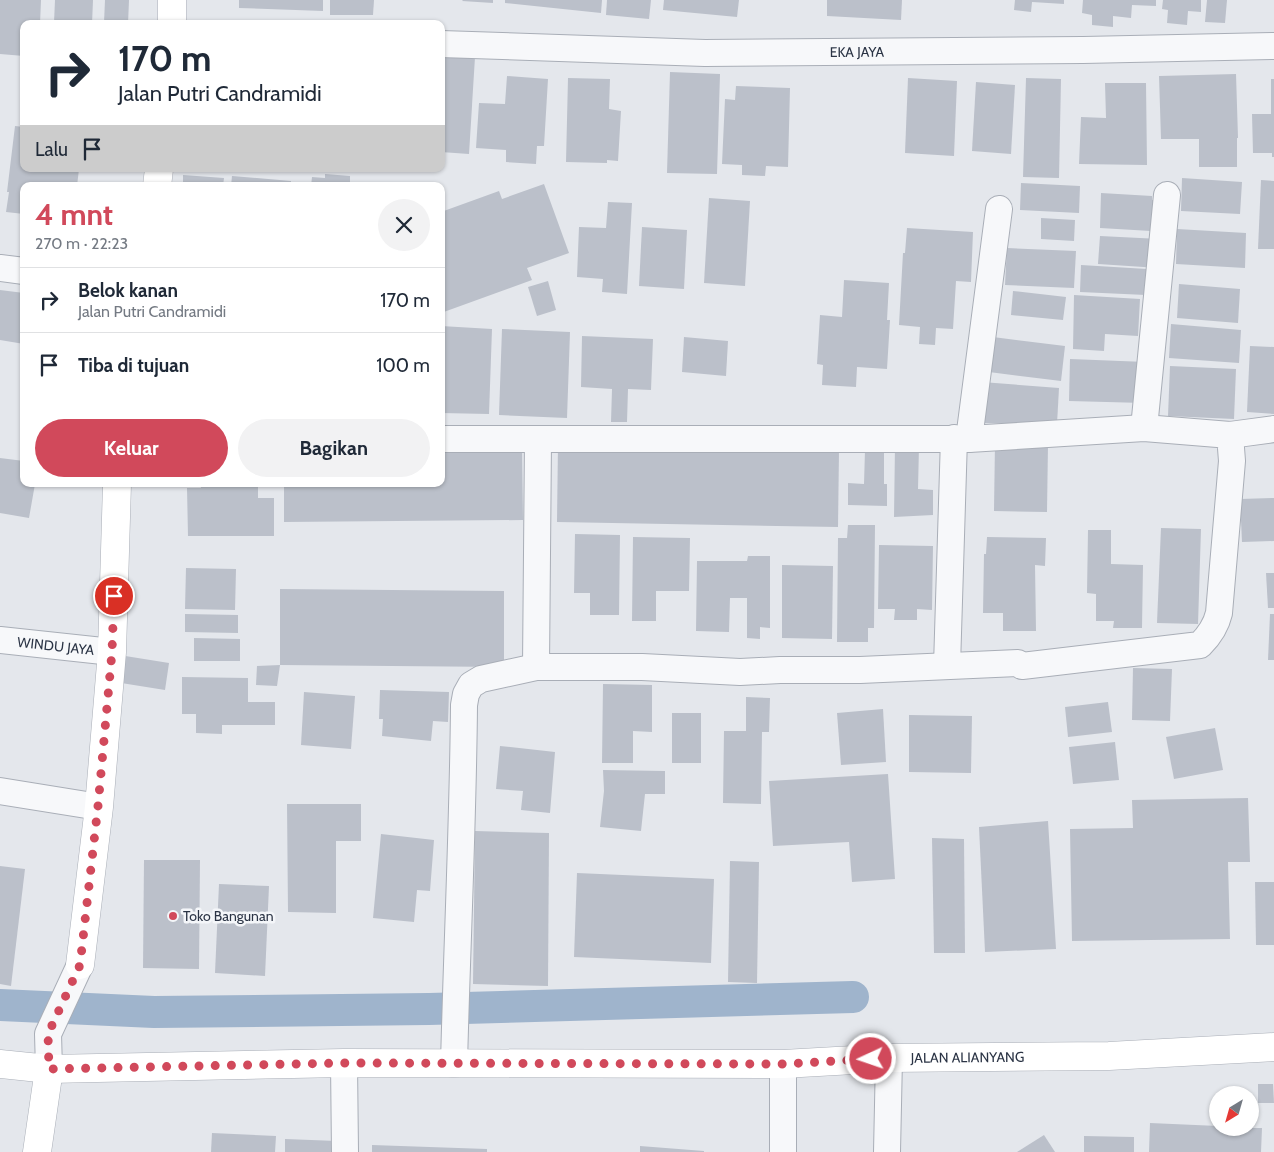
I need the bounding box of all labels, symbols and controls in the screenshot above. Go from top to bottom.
text: 170 m [118,37,211,80]
icon: right [35,40,100,105]
street label: EKA JAYA [830,43,885,61]
text: Jalan Putri Candramidi [118,80,322,107]
icon: arrive [78,135,106,163]
text: Lalu [35,138,68,161]
text: 4 mnt [35,196,113,233]
button: close [378,199,430,251]
text: 270 m · 22:23 [35,234,128,253]
text: Belok kanan [78,279,178,302]
icon: right [35,286,63,314]
text: 170 m [380,289,430,312]
text: Jalan Putri Candramidi [78,302,226,321]
icon: arrive [35,351,63,379]
text: Tiba di tujuan [78,354,189,377]
text: 100 m [376,354,430,377]
button: Keluar [35,419,228,477]
button: Bagikan [238,419,430,477]
pin [93,575,135,617]
icon: arrive [100,582,128,610]
street label: WINDU JAYA [16,633,95,659]
place label: Toko Bangunan [183,907,274,925]
marker: Toko Bangunan [167,910,179,922]
position arrow [844,1032,896,1084]
street label: JALAN ALIANYANG [910,1048,1024,1067]
north arrow [1209,1086,1259,1136]
map controls [1209,1086,1259,1136]

